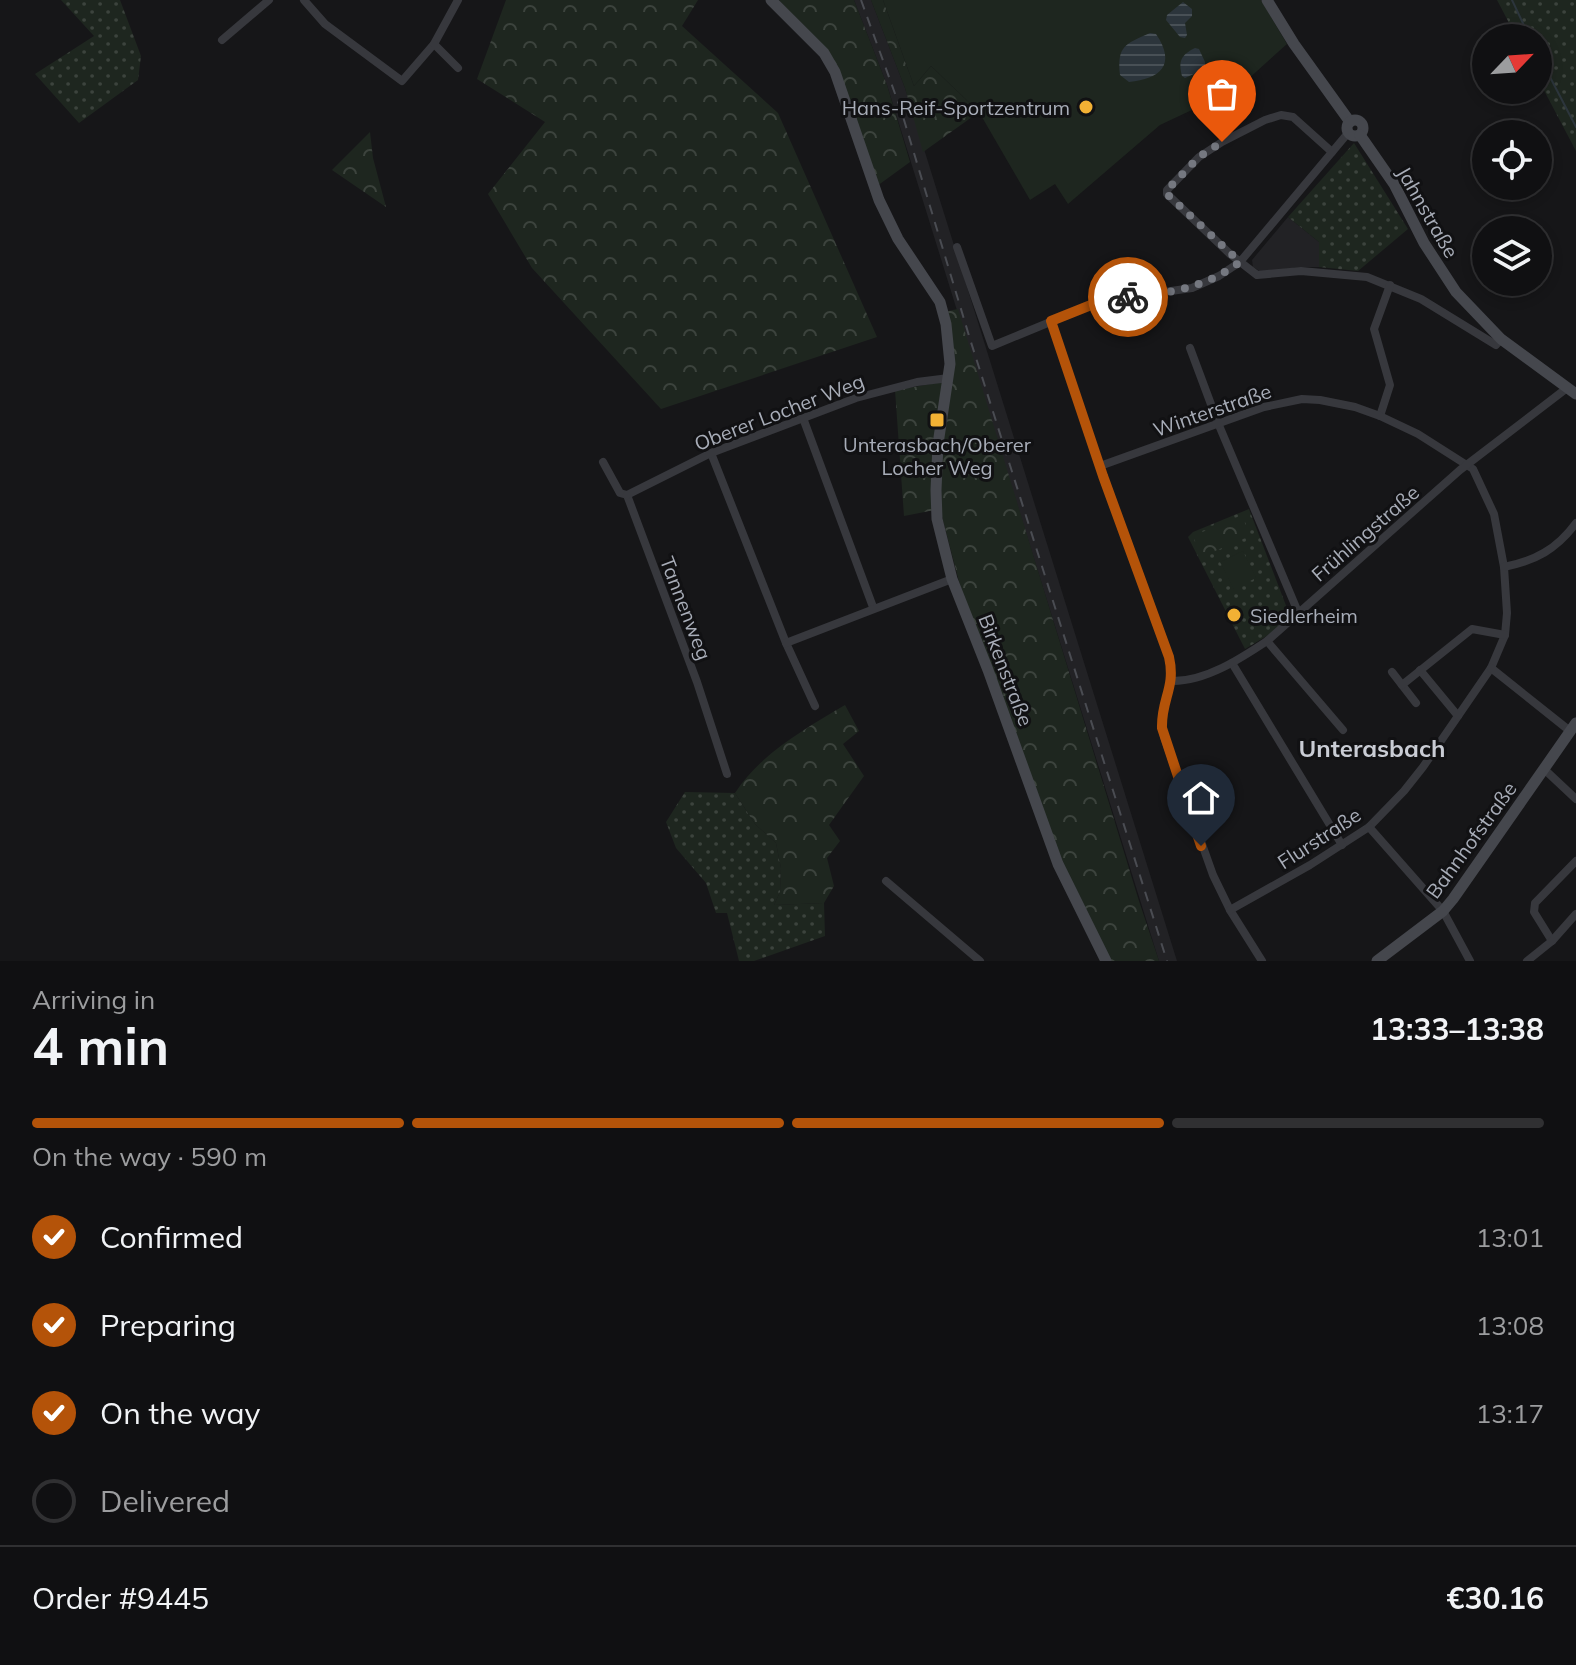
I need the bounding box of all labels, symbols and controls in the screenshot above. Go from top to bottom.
north arrow [1472,24,1552,104]
map controls [1472,24,1552,296]
pin [1188,60,1256,142]
icon: bag [1200,72,1244,116]
place label: Hans-Reif-Sportzentrum [842,95,1070,120]
marker: Hans-Reif-Sportzentrum [1077,98,1095,116]
button: locate [1472,120,1552,200]
street label: Jahnstraße [1392,162,1464,262]
button: layers [1472,216,1552,296]
courier [1088,257,1168,337]
icon: bike [1106,275,1150,319]
street label: Oberer Locher Weg [690,368,868,456]
street label: Winterstraße [1150,378,1274,442]
marker: Unterasbach/Oberer Locher Weg [928,411,946,429]
place label: Unterasbach/Oberer Locher Weg [843,432,1032,480]
street label: Frühlingstraße [1306,479,1424,587]
street label: Tannenweg [655,553,717,663]
place label: Siedlerheim [1250,603,1358,628]
marker: Siedlerheim [1225,606,1243,624]
street label: Birkenstraße [973,611,1039,729]
district label: Unterasbach [1299,733,1445,763]
pin [1167,764,1235,846]
icon: home [1179,776,1223,820]
street label: Bahnhofstraße [1420,777,1522,903]
street label: Flurstraße [1273,802,1365,874]
text: Arriving in [32,983,155,1016]
text: 13:33–13:38 [1370,1010,1544,1048]
text: 4 min [32,1013,169,1078]
text: On the way · 590 m [32,1140,267,1173]
icon: check [32,1215,76,1259]
text: Confirmed [100,1218,243,1256]
text: 13:01 [1476,1221,1544,1254]
icon: check [32,1303,76,1347]
text: Preparing [100,1306,236,1344]
text: 13:08 [1476,1309,1544,1342]
icon: check [32,1391,76,1435]
text: On the way [100,1394,260,1432]
text: 13:17 [1476,1397,1544,1430]
text: Delivered [100,1482,230,1520]
text: Order #9445 [32,1579,209,1617]
text: €30.16 [1447,1579,1544,1617]

